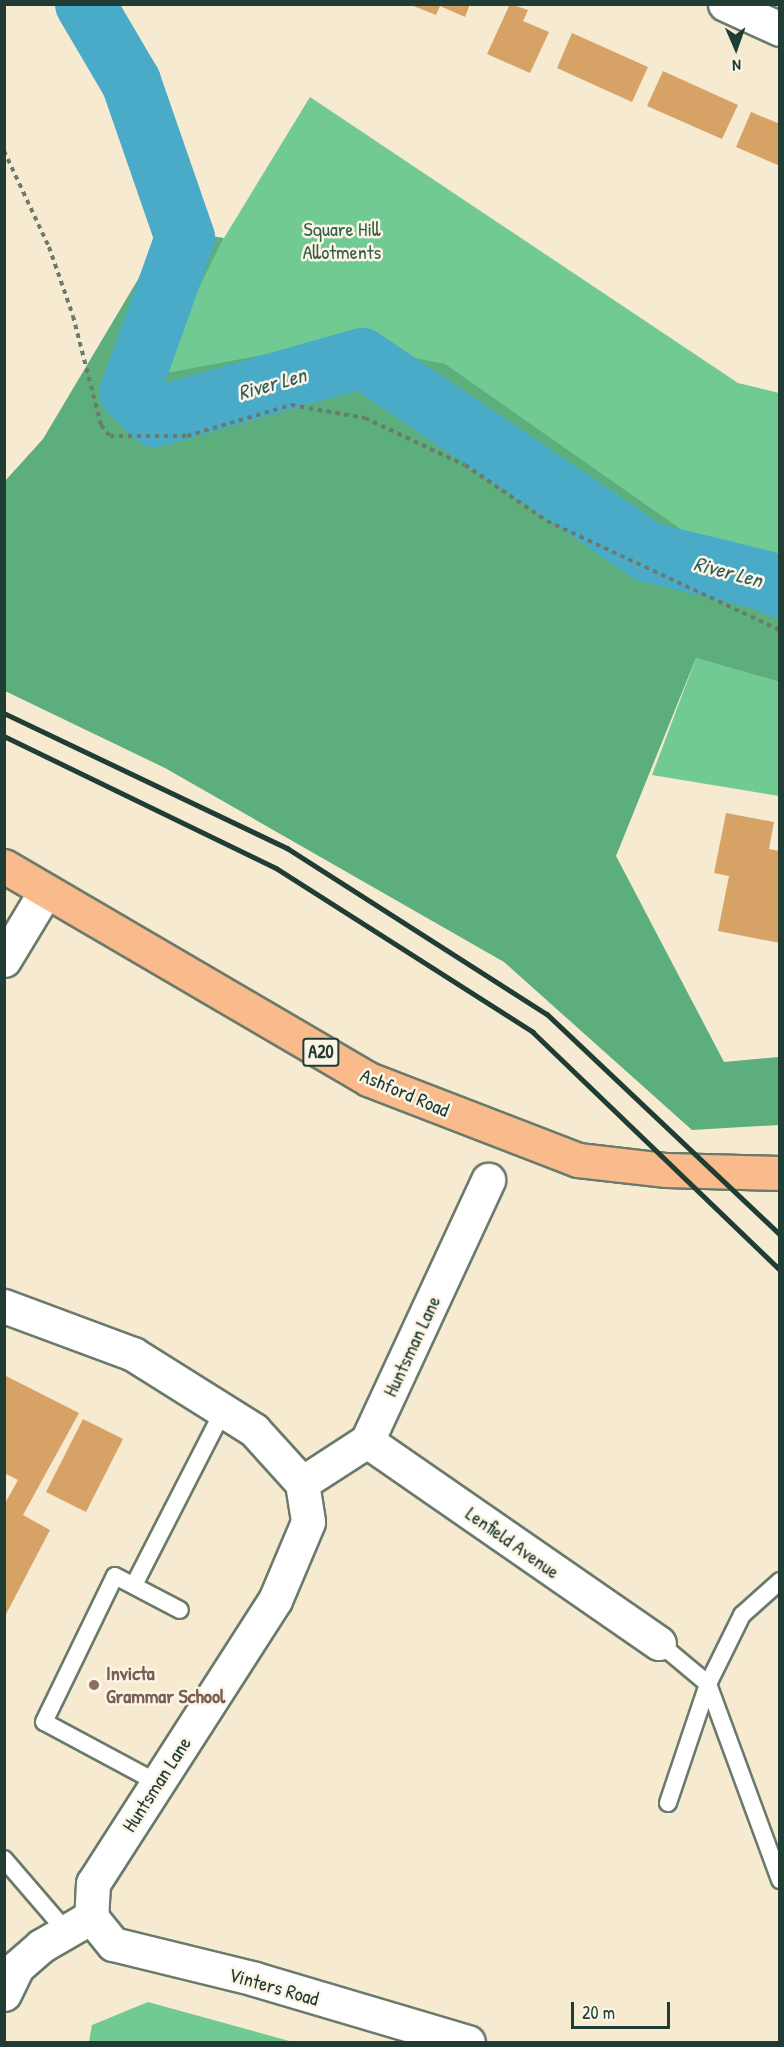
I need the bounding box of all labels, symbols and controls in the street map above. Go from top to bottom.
north arrow [706,18,766,78]
text: N [732,55,741,77]
park label: Square Hill Allotments [303,217,381,264]
water label: River Len [235,362,309,406]
water label: River Len [691,551,765,593]
road number: A20 [302,1037,340,1067]
street label: Ashford Road [357,1063,453,1121]
street label: Huntsman Lane [377,1292,445,1400]
street label: Lenfield Avenue [462,1501,564,1583]
place label: Invicta Grammar School [106,1661,225,1708]
marker: Invicta Grammar School [87,1678,101,1692]
street label: Huntsman Lane [116,1732,196,1836]
street label: Vinters Road [226,1962,322,2010]
scale bar [574,1990,673,2028]
text: 20 m [582,2000,615,2025]

